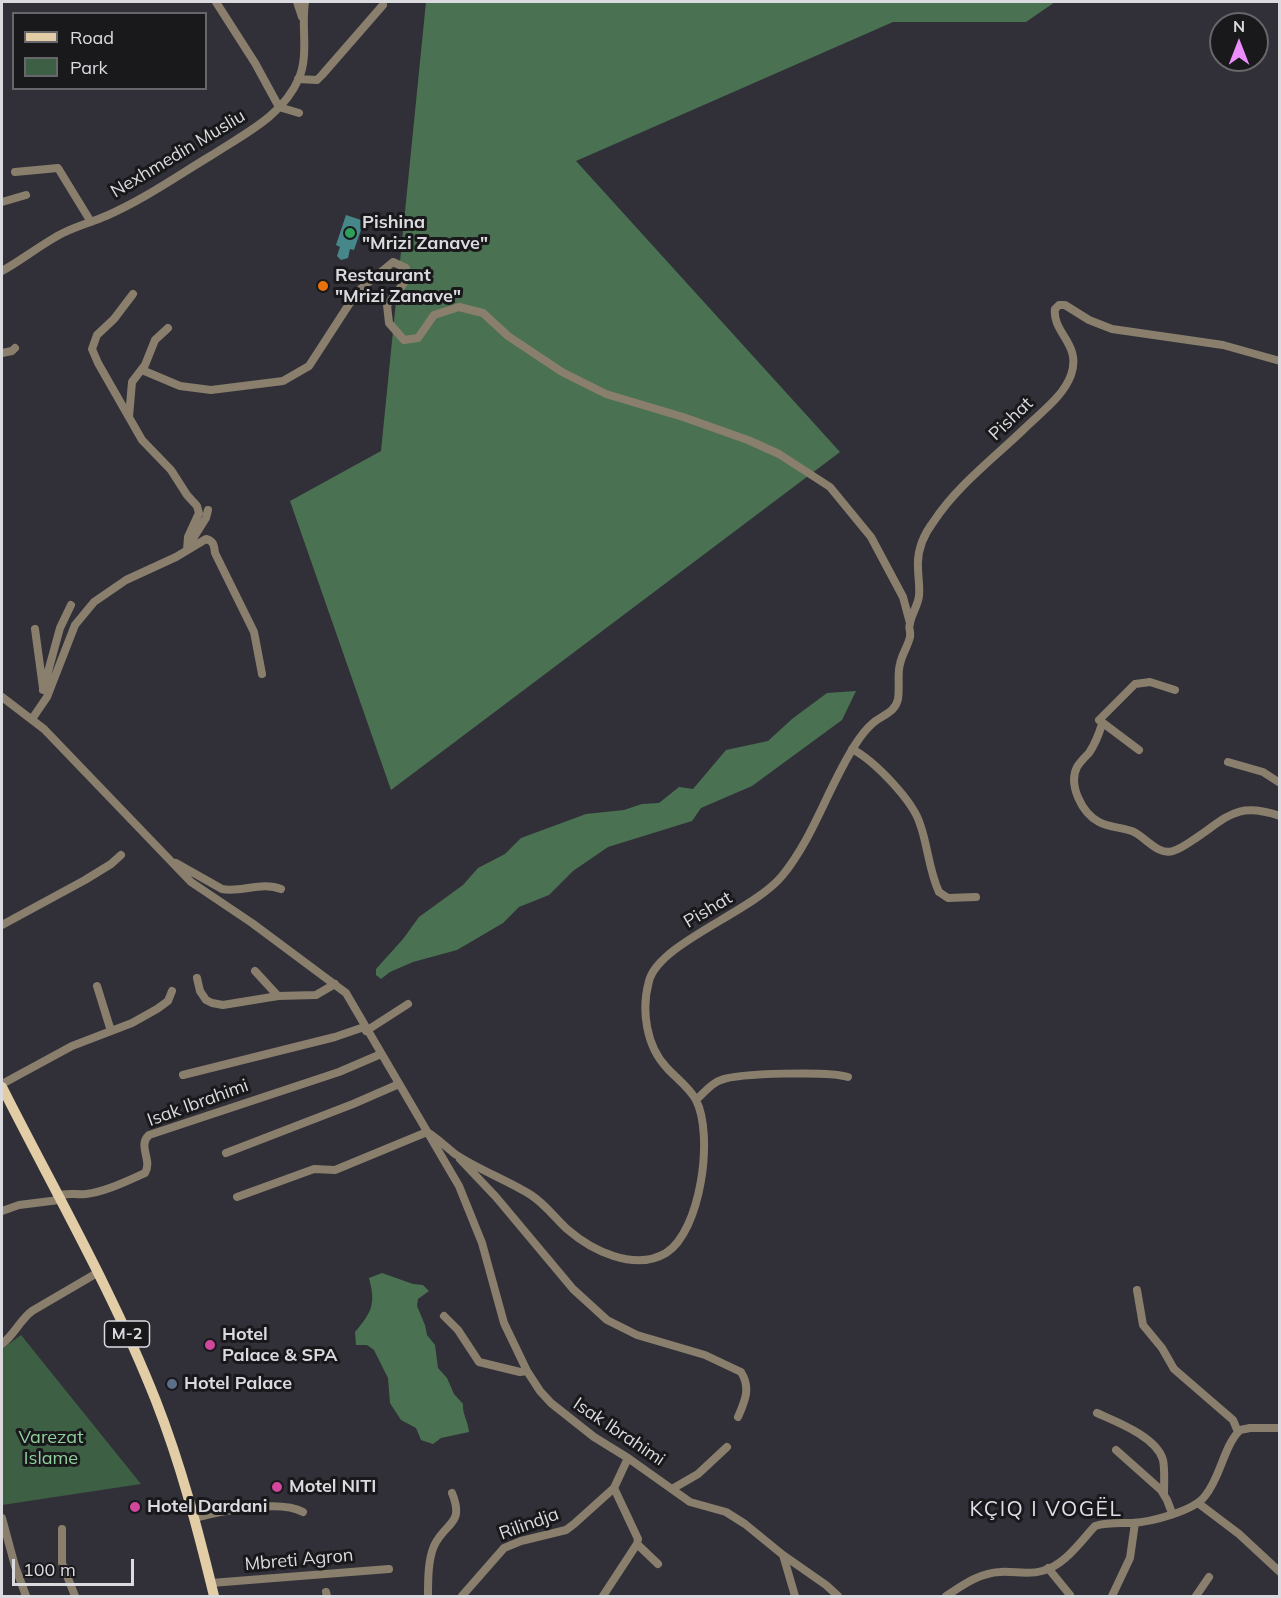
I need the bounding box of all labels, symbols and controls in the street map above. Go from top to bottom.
legend [12,12,207,90]
north arrow [1209,12,1269,72]
text: N [1233,16,1245,36]
text: Road [70,26,114,49]
text: Park [70,56,108,79]
street label: Nexhmedin Musliu [107,105,249,203]
place label: Pishina "Mrizi Zanave" [362,212,488,254]
marker: Pishina "Mrizi Zanave" [343,226,357,240]
place label: Restaurant "Mrizi Zanave" [335,265,461,308]
marker: Restaurant "Mrizi Zanave" [316,279,330,293]
street label: Pishat [985,393,1037,445]
street label: Pishat [680,887,736,933]
street label: Isak Ibrahimi [145,1075,251,1131]
road number: M-2 [104,1321,150,1347]
place label: Hotel Palace & SPA [222,1324,337,1366]
marker: Hotel Palace & SPA [203,1338,217,1352]
place label: Hotel Palace [184,1373,292,1395]
marker: Hotel Palace [165,1377,179,1391]
street label: Isak Ibrahimi [569,1393,669,1471]
park label: Varezat Islame [19,1427,83,1470]
place label: Motel NITI [289,1476,376,1498]
marker: Motel NITI [270,1480,284,1494]
place label: Hotel Dardani [147,1496,267,1518]
district label: KÇIQ I VOGËL [970,1497,1122,1523]
marker: Hotel Dardani [128,1500,142,1514]
street label: Rilindja [496,1503,562,1545]
street label: Mbreti Agron [244,1544,354,1576]
scale bar [15,1547,136,1585]
text: 100 m [23,1558,76,1581]

